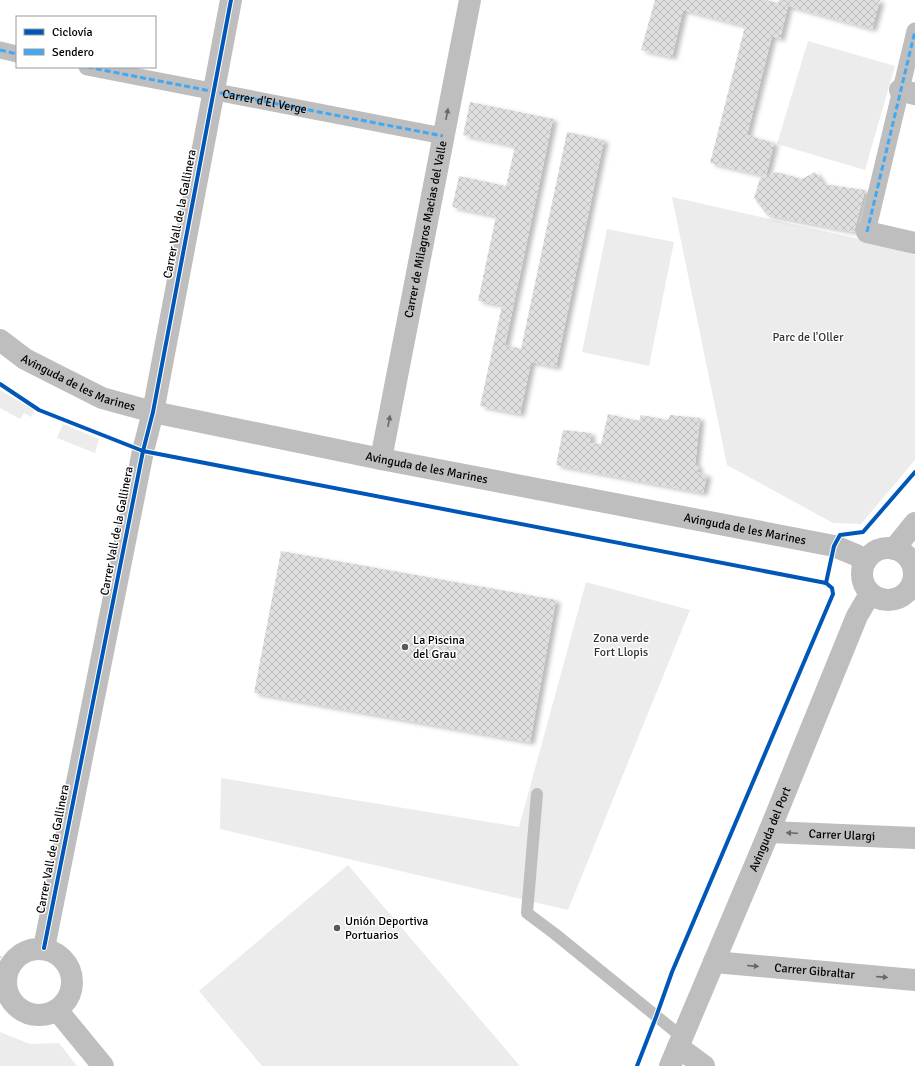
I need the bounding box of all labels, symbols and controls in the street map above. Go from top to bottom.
legend [16,16,156,68]
text: Ciclovía [52,25,93,40]
text: Sendero [52,45,94,60]
street label: Carrer d'El Verge [221,86,308,117]
one-way arrow [445,108,451,121]
street label: Carrer de Milagros Macias del Valle [401,140,450,319]
street label: Carrer Vall de la Gallinera [160,148,200,280]
park label: Parc de l'Oller [773,330,844,345]
street label: Avinguda de les Marines [19,351,137,414]
one-way arrow [386,415,392,427]
street label: Avinguda de les Marines [364,449,489,487]
street label: Carrer Vall de la Gallinera [97,465,137,597]
street label: Avinguda de les Marines [683,510,807,548]
park label: Zona verde Fort Llopis [593,631,649,660]
place label: La Piscina del Grau [413,633,465,662]
marker: La Piscina del Grau [400,642,410,652]
street label: Carrer Vall de la Gallinera [33,783,73,915]
street label: Avinguda del Port [746,785,794,874]
street label: Carrer Ulargi [808,826,875,844]
one-way arrow [786,829,798,836]
place label: Unión Deportiva Portuarios [345,914,428,943]
marker: Unión Deportiva Portuarios [332,923,342,933]
street label: Carrer Gibraltar [774,960,856,982]
one-way arrow [747,962,759,969]
one-way arrow [876,974,888,980]

